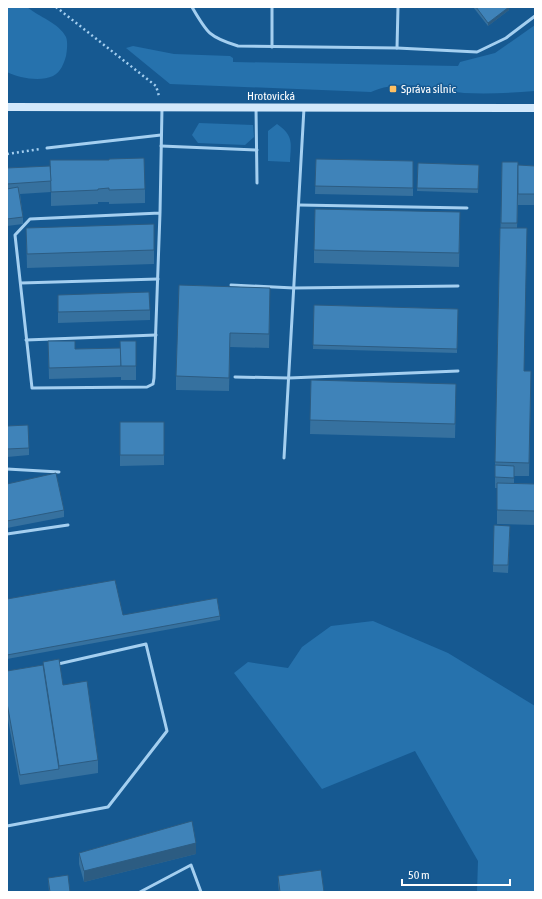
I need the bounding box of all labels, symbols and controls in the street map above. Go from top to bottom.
place label: Správa silnic [401,82,456,96]
marker: Správa silnic [388,84,398,94]
street label: Hrotovická [247,89,295,103]
scale bar [402,861,510,887]
text: 50 m [408,868,430,882]

